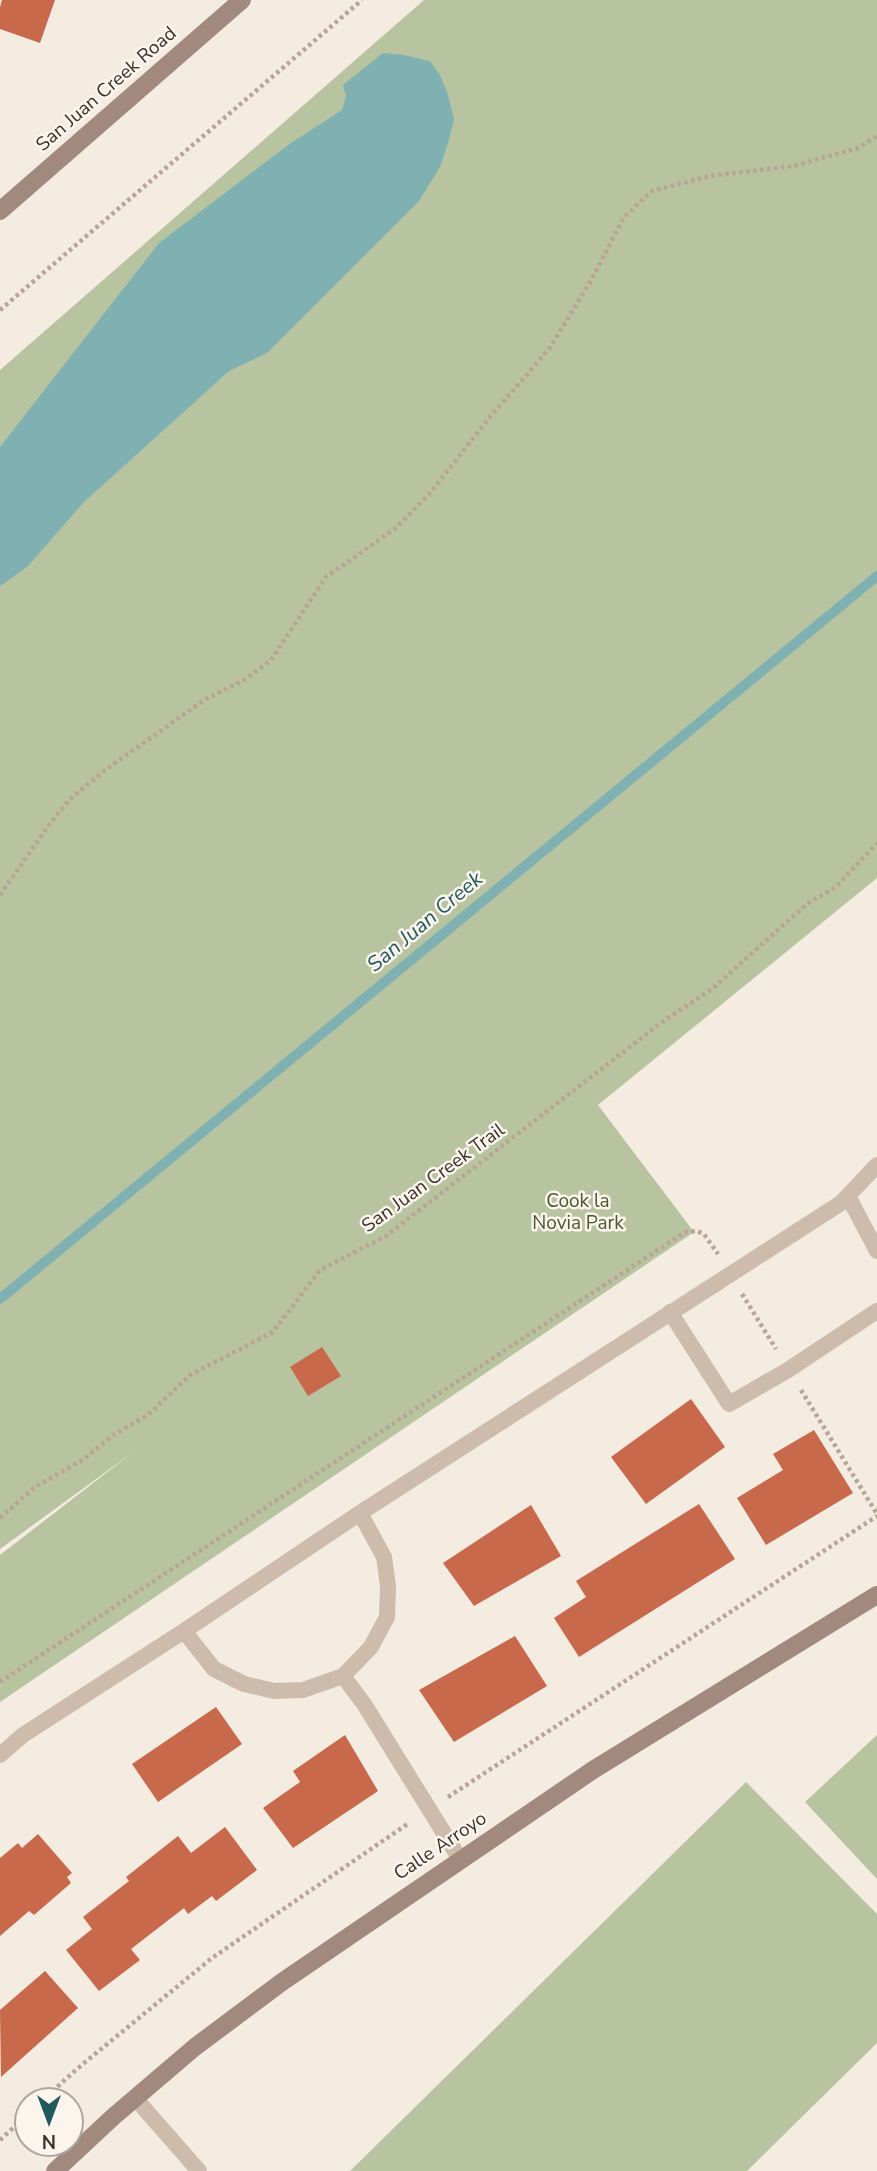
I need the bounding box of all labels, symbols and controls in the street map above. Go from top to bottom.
street label: San Juan Creek Road [32,23,182,157]
water label: San Juan Creek [363,867,489,979]
street label: San Juan Creek Trail [358,1120,510,1238]
park label: Cook la Novia Park [532,1191,624,1235]
street label: Calle Arroyo [390,1808,492,1886]
north arrow [14,2087,84,2157]
text: N [42,2128,56,2154]

